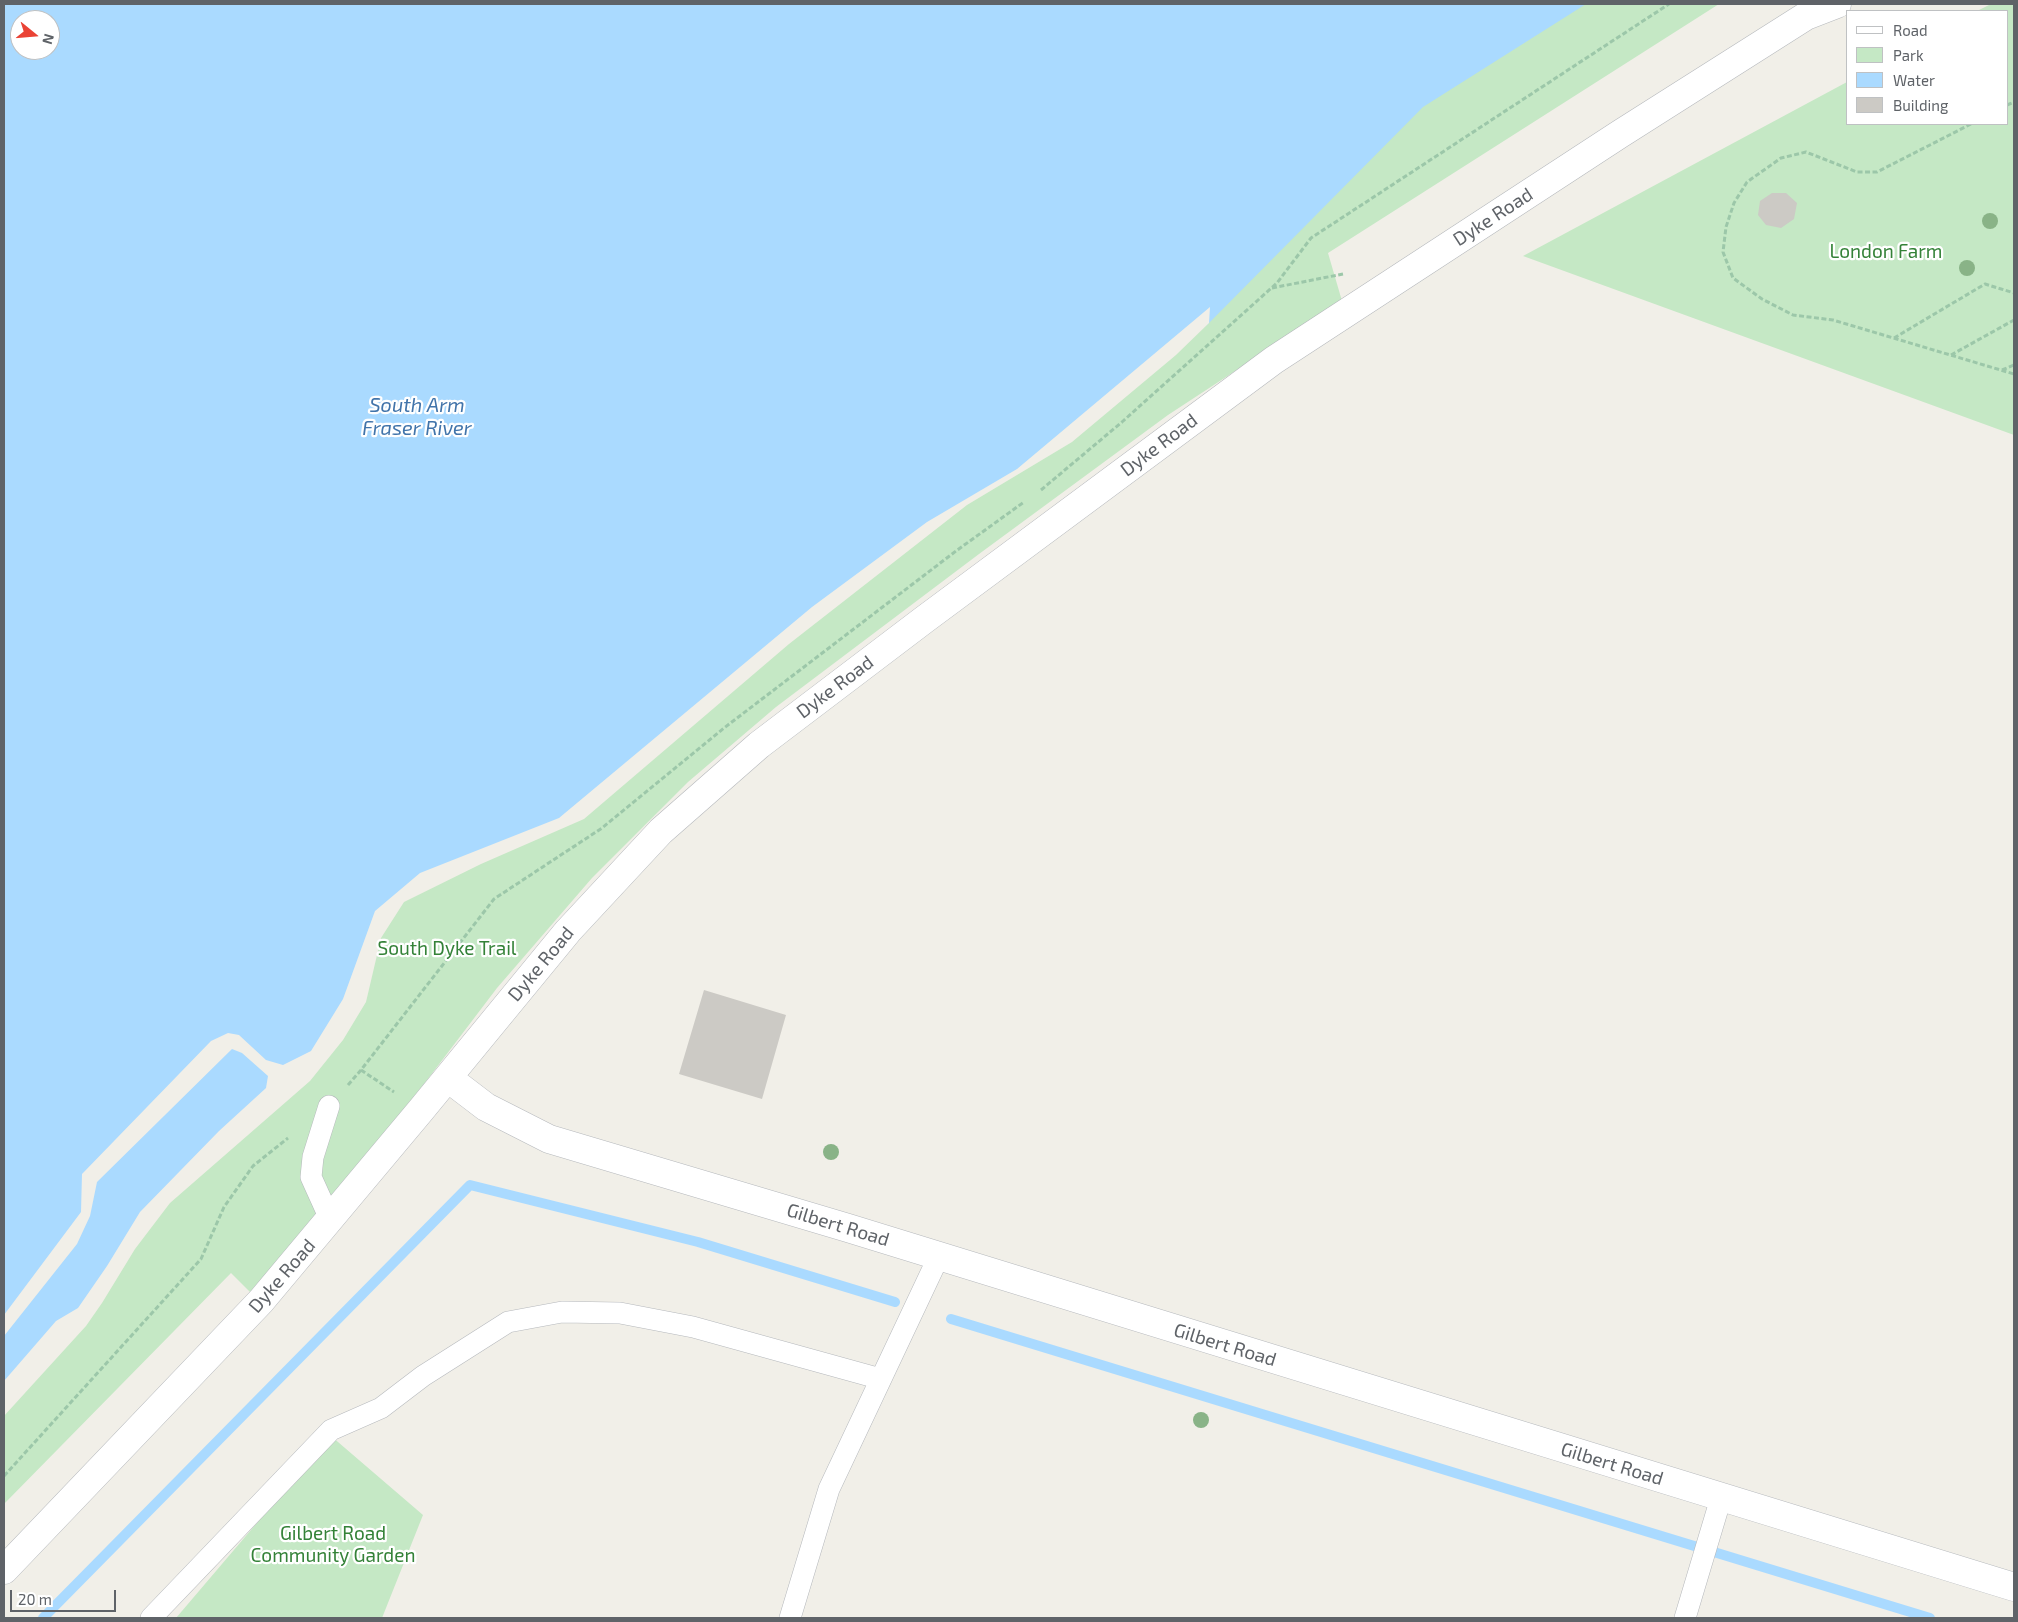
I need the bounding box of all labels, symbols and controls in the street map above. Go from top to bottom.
north arrow [10,10,60,60]
legend [1846,10,2008,125]
text: Road [1893,21,1928,39]
text: N [39,32,58,47]
text: Park [1893,46,1924,64]
text: Water [1893,71,1935,89]
text: Building [1893,96,1948,114]
street label: Dyke Road [1449,183,1537,251]
park label: London Farm [1829,241,1943,263]
water label: South Arm Fraser River [362,393,472,440]
street label: Dyke Road [1116,409,1202,481]
street label: Dyke Road [792,651,878,723]
street label: Dyke Road [503,922,579,1006]
park label: South Dyke Trail [378,938,516,960]
street label: Gilbert Road [784,1199,892,1251]
street label: Dyke Road [244,1234,320,1318]
street label: Gilbert Road [1171,1319,1279,1371]
street label: Gilbert Road [1558,1438,1666,1490]
park label: Gilbert Road Community Garden [251,1523,415,1567]
scale bar [12,1580,119,1612]
text: 20 m [18,1590,52,1608]

